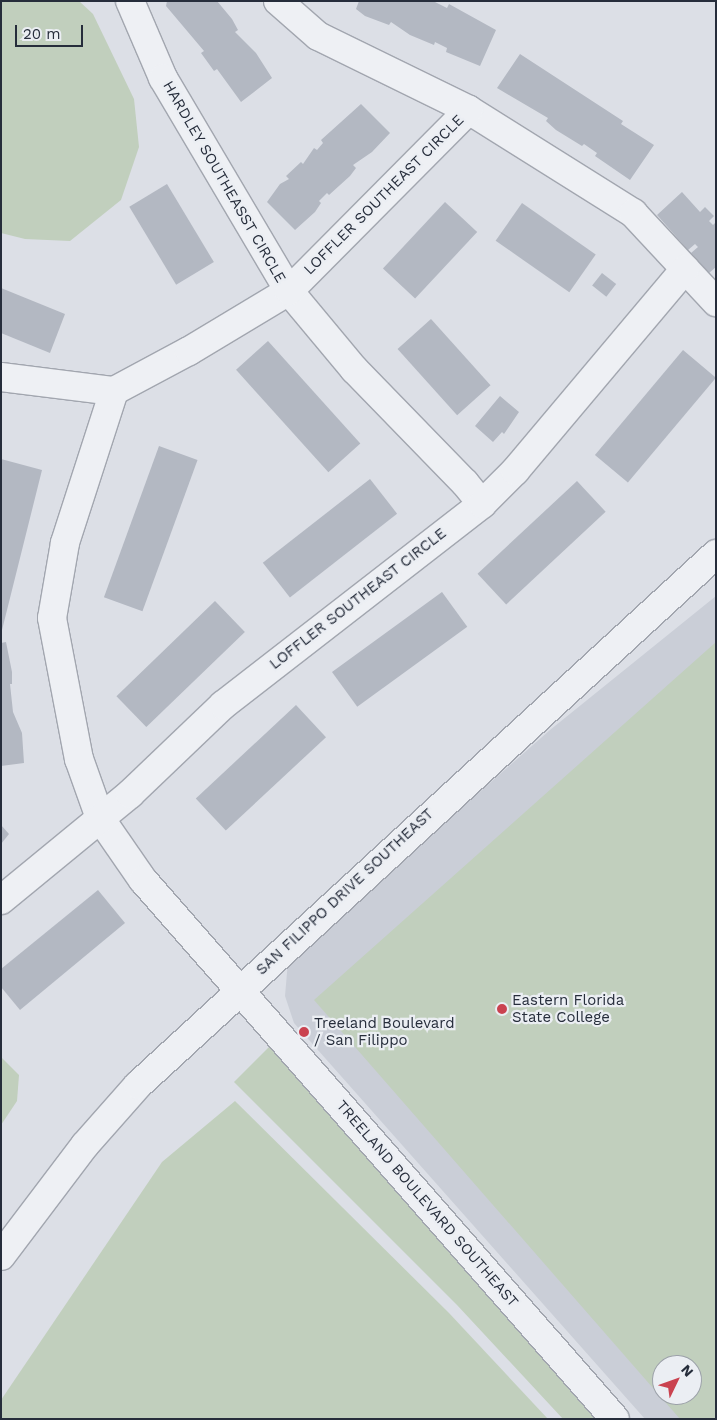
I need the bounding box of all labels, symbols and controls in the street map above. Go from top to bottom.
scale bar [18,15,85,47]
text: 20 m [23,25,61,43]
street label: HARDLEY SOUTHEASST CIRCLE [158,77,290,287]
street label: LOFFLER SOUTHEAST CIRCLE [300,111,468,279]
street label: LOFFLER SOUTHEAST CIRCLE [266,524,450,674]
street label: SAN FILIPPO DRIVE SOUTHEAST [253,805,437,979]
place label: Eastern Florida State College [512,991,624,1026]
marker: Eastern Florida State College [496,1003,508,1015]
place label: Treeland Boulevard / San Filippo [314,1014,455,1049]
marker: Treeland Boulevard / San Filippo [298,1026,310,1038]
street label: TREELAND BOULEVARD SOUTHEAST [332,1097,522,1311]
north arrow [652,1355,702,1405]
text: N [678,1361,697,1380]

